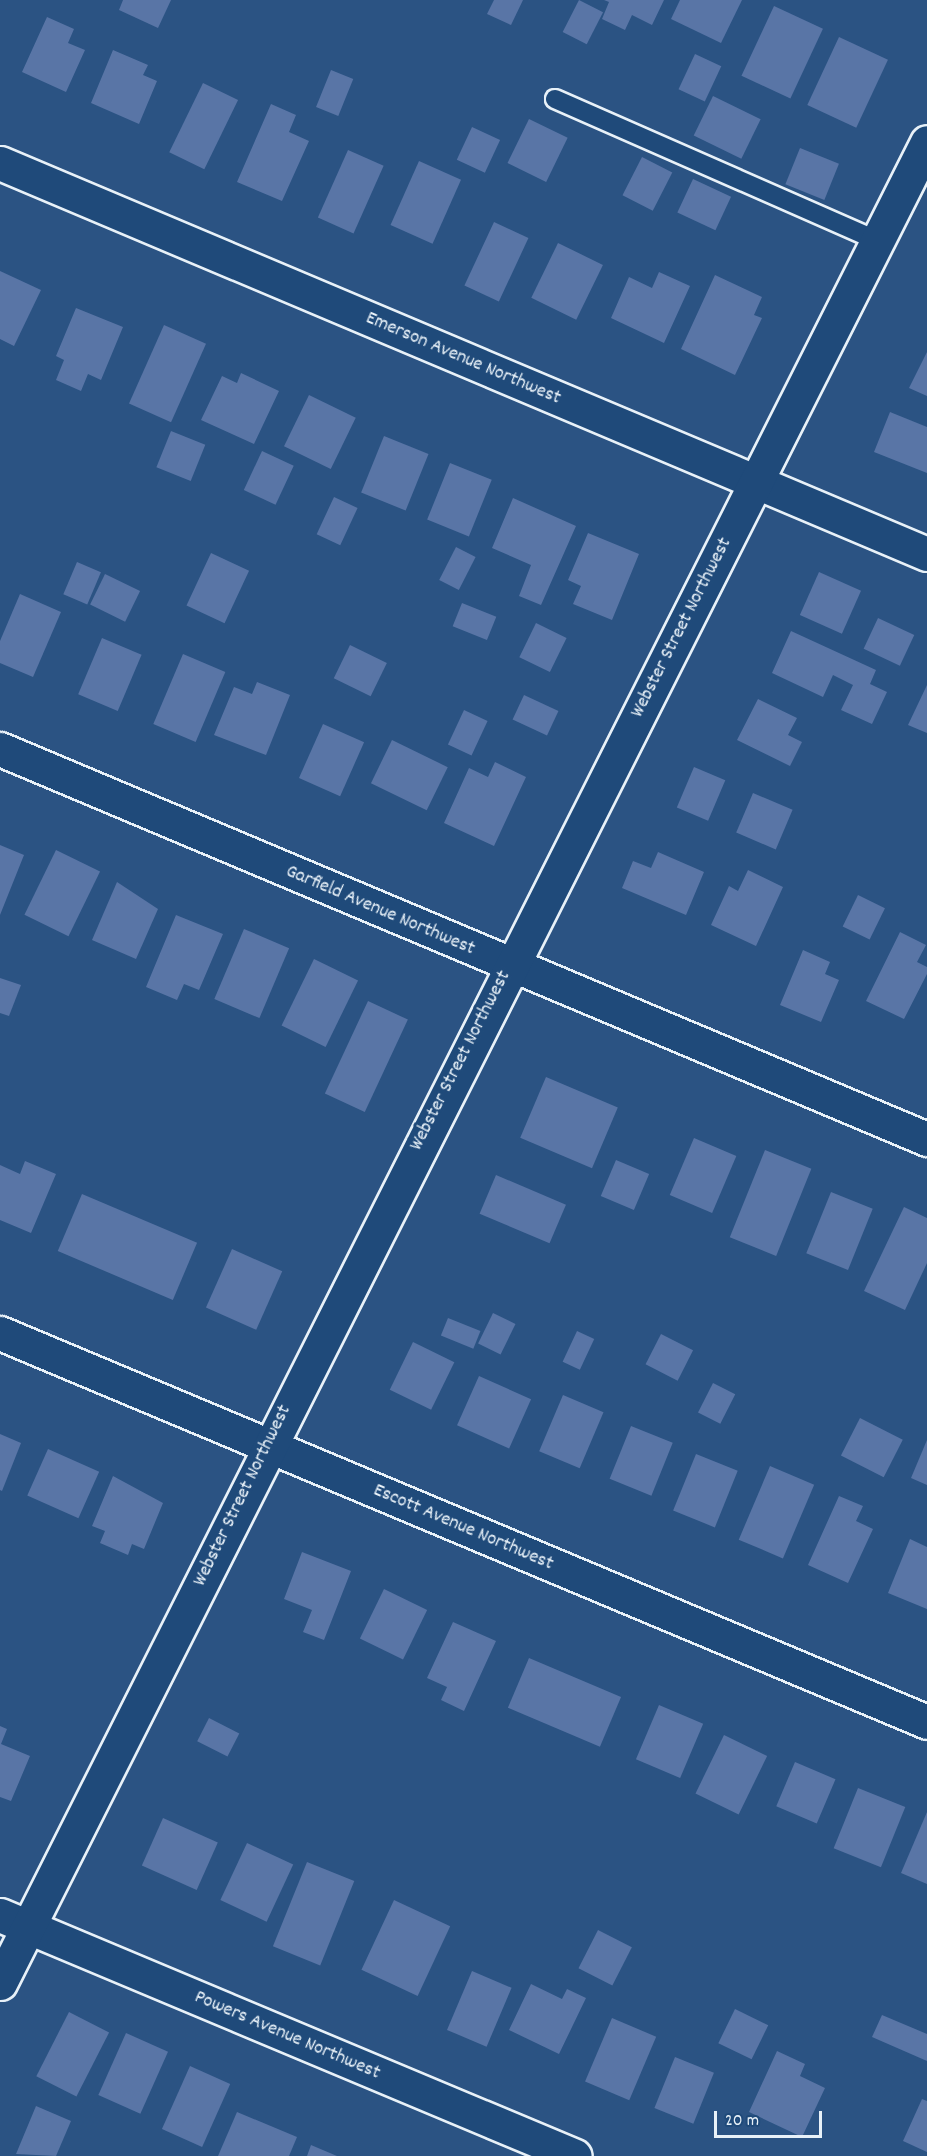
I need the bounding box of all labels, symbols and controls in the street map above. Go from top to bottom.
street label: Emerson Avenue Northwest [362,307,564,411]
street label: Webster Street Northwest [626,534,738,722]
street label: Garfield Avenue Northwest [282,860,478,962]
street label: Webster Street Northwest [405,967,517,1155]
street label: Webster Street Northwest [189,1401,297,1591]
street label: Escott Avenue Northwest [369,1479,557,1577]
street label: Powers Avenue Northwest [190,1986,384,2086]
scale bar [717,2099,825,2137]
text: 20 m [725,2109,759,2134]

